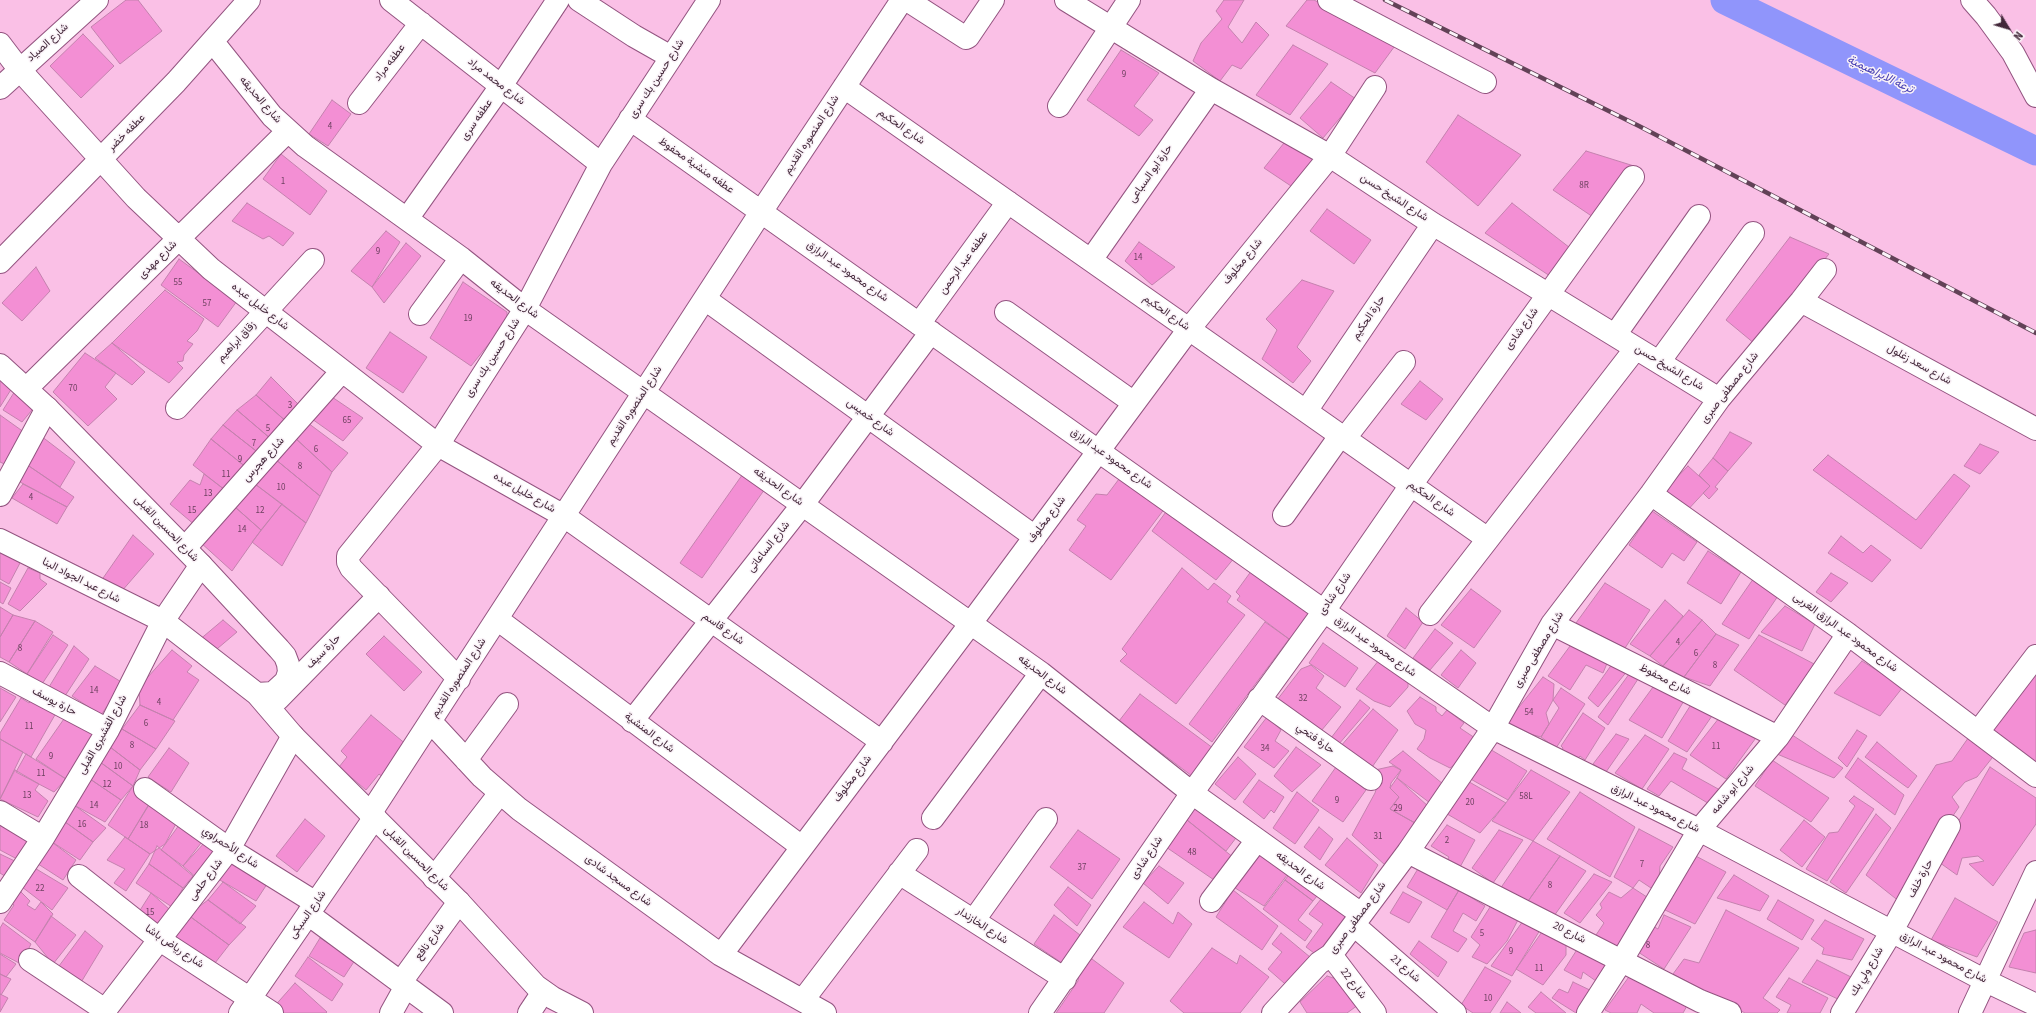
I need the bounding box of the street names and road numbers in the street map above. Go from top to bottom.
street label: شارع الصياد [24,21,72,65]
street label: شارع حسين بك سرى [627,37,687,121]
street label: عطفه مراد [371,42,409,84]
street label: شارع محمد مراد [465,55,527,109]
street label: شارع الحديقه [236,74,284,126]
street label: شارع المنصوره القديم [781,93,843,177]
street label: عطفه سرى [458,97,496,143]
street label: شارع الحكيم [875,106,927,148]
street label: عطفه خضر [105,111,149,155]
street label: عطفه منشية محفوظ [656,135,736,197]
street label: حارة ابو السباعى [1126,142,1176,206]
street label: شارع الشيخ حسن [1358,171,1430,225]
street label: عطفه عبد الرحمن [937,229,991,297]
street label: شارع مخلوف [1220,236,1266,288]
street label: شارع مهدى [136,238,180,282]
street label: شارع محمود عبد الرازق [804,239,890,305]
street label: شارع الحديقه [487,276,541,322]
street label: شارع خليل عبده [228,280,292,334]
street label: شارع الحكيم [1140,292,1192,334]
street label: حارة الحكيم [1349,293,1389,343]
street label: شارع شادى [1502,305,1542,353]
street label: شارع حسين بك سرى [463,316,523,400]
street label: زقاق ابراهيم [215,319,259,365]
street label: شارع الشيخ حسن [1632,342,1706,394]
street label: شارع سعد زغلول [1885,342,1953,388]
street label: شارع مصطفى صبرى [1698,350,1762,426]
street label: شارع المنصوره القديم [604,364,666,448]
street label: شارع خميس [844,396,896,440]
street label: شارع محمود عبد الرازق [1068,426,1154,492]
street label: شارع هجرس [240,435,288,485]
street label: شارع الحديقه [750,465,806,509]
street label: شارع خليل عبده [491,470,557,516]
street label: شارع الحكيم [1405,478,1457,520]
street label: شارع الحسين القبلى [131,493,201,565]
street label: شارع مخلوف [1025,494,1069,546]
street label: شارع الساعاتى [745,519,793,575]
street label: شارع عبد الجواد البنا [40,556,122,606]
street label: شارع شادى [1316,570,1354,618]
street label: شارع محمود عبد الرازق الغربى [1790,591,1900,675]
street label: شارع مصطفى صبرى [1511,609,1567,691]
street label: شارع قاسم [700,610,746,648]
street label: شارع محمود عبد الرازق [1332,614,1418,680]
street label: حارة سيف [304,632,344,672]
street label: شارع المنصوره القديم [428,636,490,720]
street label: شارع الحديقه [1015,652,1069,698]
street label: شارع محفوظ [1637,661,1693,699]
street label: حارة يوسف [30,685,78,719]
street label: شارع القشيرى القبلى [76,693,130,777]
street label: شارع المنشية [621,710,677,756]
street label: حارة فتحي [1293,721,1337,757]
street label: شارع مخلوف [831,753,875,805]
street label: شارع ابو شامه [1709,763,1757,817]
street label: شارع محمود عبد الرازق [1609,782,1701,836]
street label: شارع الأحمراوي [199,824,261,872]
street label: شارع الحسين القبلى [381,824,451,894]
street label: شارع شادى [1128,834,1166,882]
street label: شارع الحديقه [1273,849,1327,893]
street label: شارع مسجد شادى [582,852,654,910]
street label: شارع حلمى [186,857,226,903]
street label: حارة خلف [1905,858,1937,900]
street label: شارع مصطفى صبرى [1327,879,1389,957]
street label: شارع السبكى [287,888,329,942]
street label: شارع الخازندار [954,904,1010,948]
street label: شارع 20 [1550,919,1588,947]
street label: شارع نافع [412,921,448,963]
street label: شارع رياض باشا [142,923,206,971]
street label: شارع محمود عبد الرازق [1897,929,1989,987]
street label: شارع ولي بك [1847,945,1887,999]
street label: شارع 21 [1387,952,1423,986]
street label: شارع 22 [1337,966,1369,1002]

